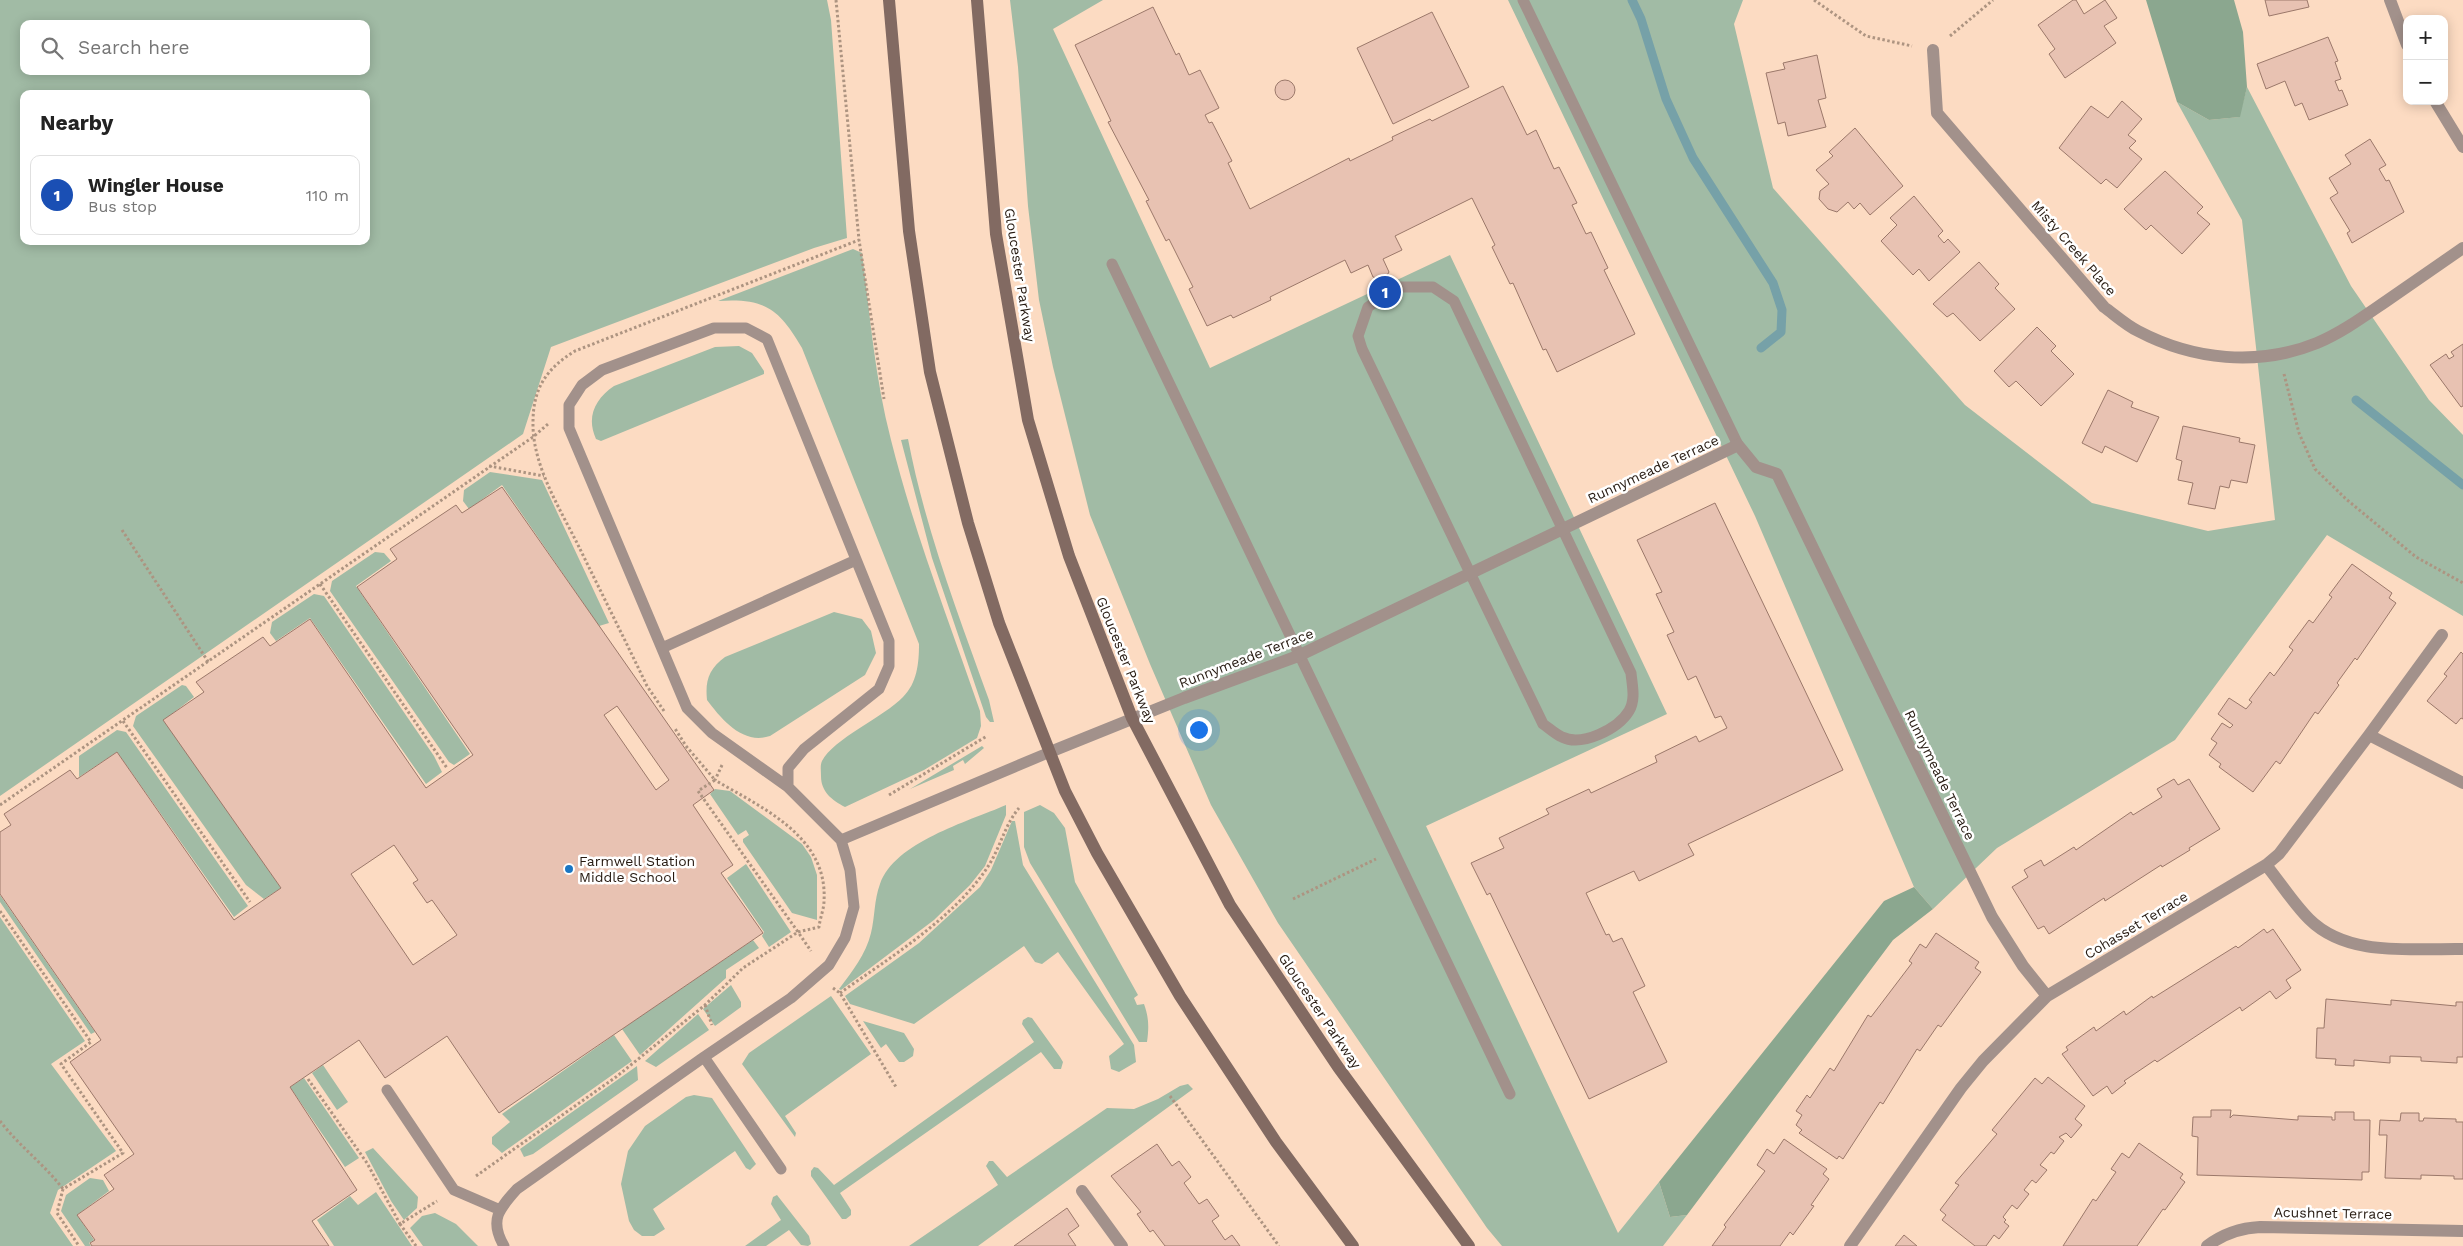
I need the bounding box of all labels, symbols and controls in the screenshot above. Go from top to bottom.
map controls [2403,15,2448,105]
button: + [2403,15,2448,60]
search box [20,20,370,75]
icon: search [38,34,66,62]
text: Search here [78,36,189,59]
button: − [2403,60,2448,105]
text: Nearby [40,110,113,135]
text: Wingler House [88,174,224,197]
text: 1 [54,186,60,205]
text: 110 m [306,186,349,205]
text: Bus stop [88,197,157,216]
street label: Misty Creek Place [2028,197,2120,299]
street label: Gloucester Parkway [1002,207,1039,344]
pin: 1 [1369,273,1401,311]
street label: Runnymeade Terrace [1585,432,1721,506]
street label: Gloucester Parkway [1093,594,1159,726]
street label: Runnymeade Terrace [1176,625,1316,691]
street label: Runnymeade Terrace [1902,707,1978,843]
your location [1186,717,1212,743]
place label: Farmwell Station Middle School [579,853,695,885]
marker: Farmwell Station Middle School [563,863,575,875]
street label: Cohasset Terrace [2082,888,2190,962]
street label: Gloucester Parkway [1276,950,1365,1072]
street label: Acushnet Terrace [2274,1204,2392,1222]

